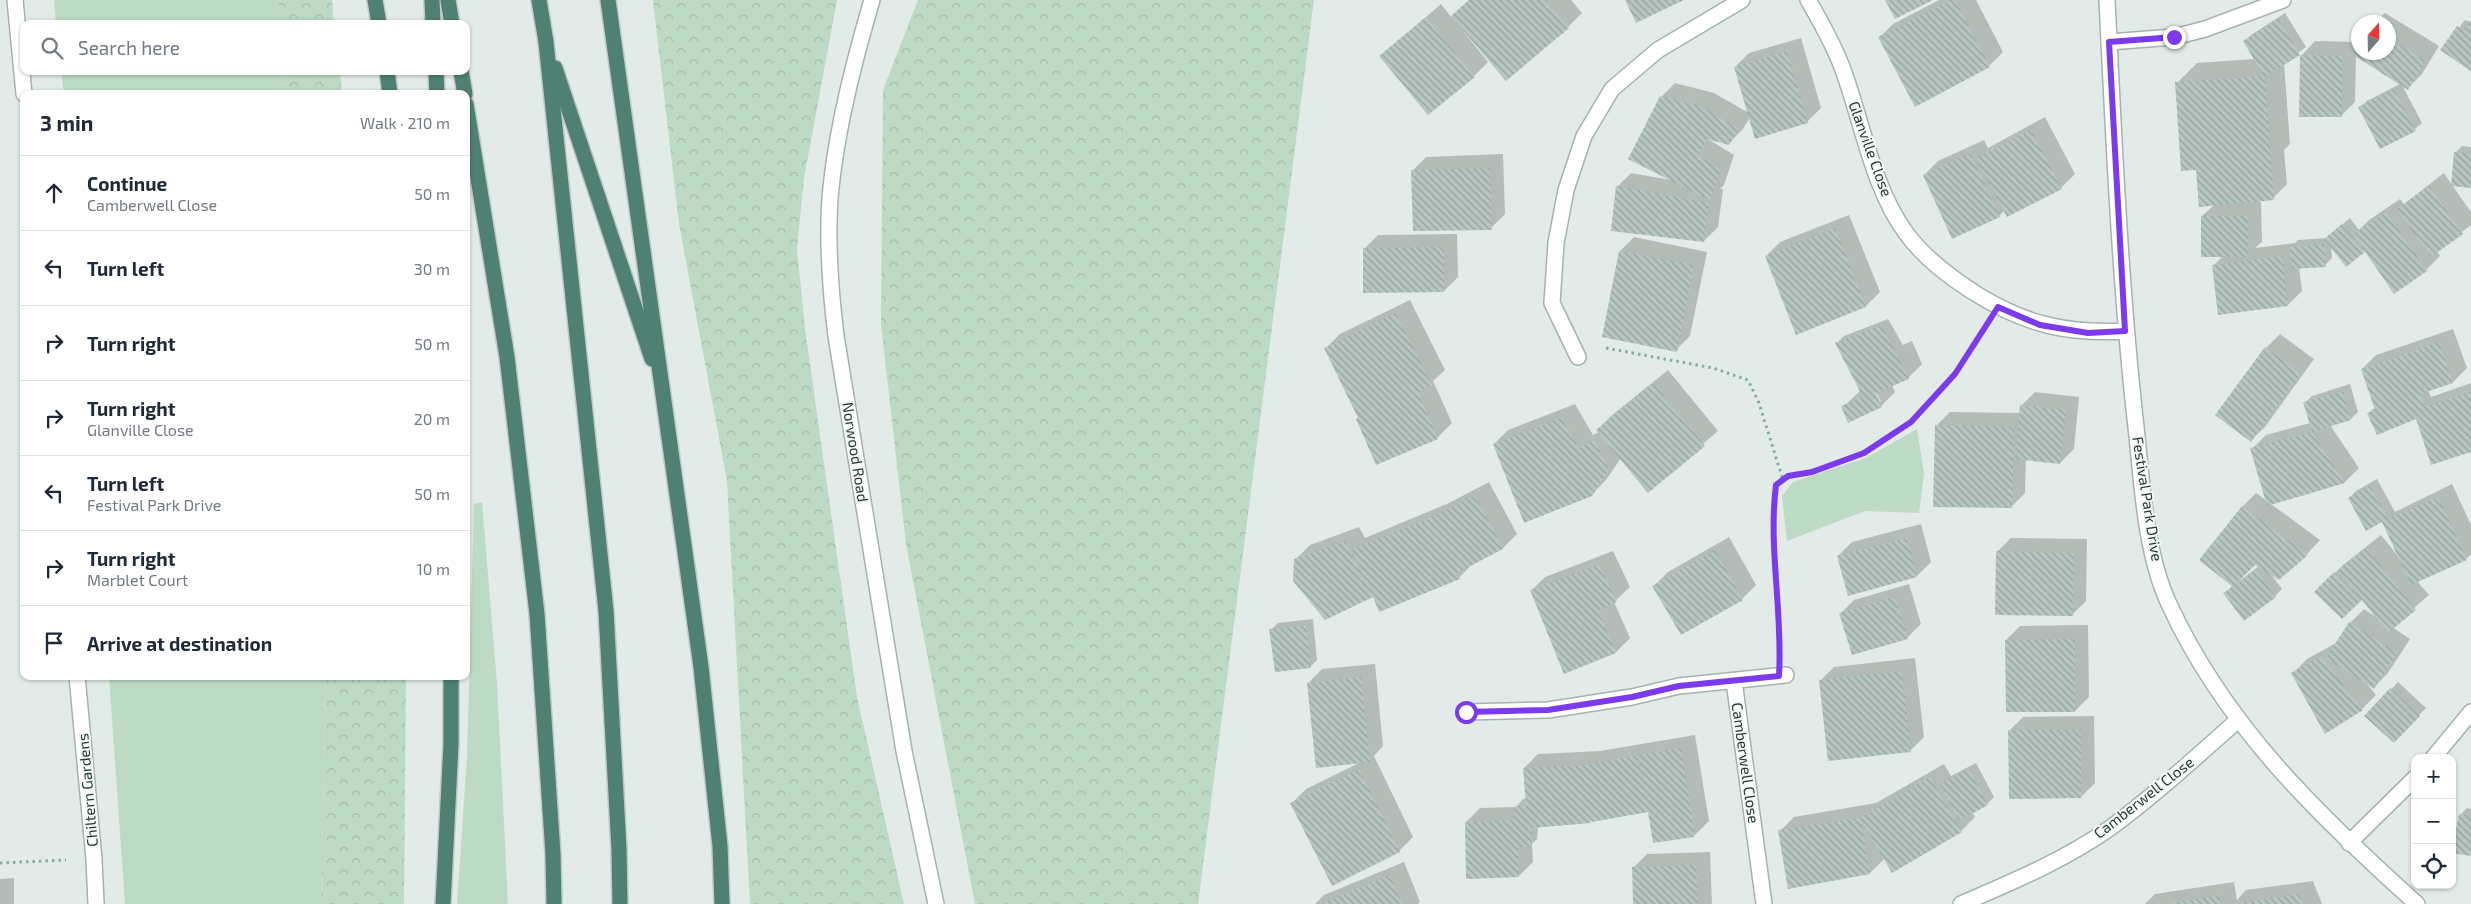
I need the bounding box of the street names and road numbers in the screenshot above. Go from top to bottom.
street label: Glanville Close [1845,99,1897,199]
street label: Norwood Road [839,401,873,503]
street label: Festival Park Drive [2129,435,2167,562]
street label: Camberwell Close [1729,701,1763,825]
street label: Chiltern Gardens [73,733,101,847]
street label: Camberwell Close [2090,753,2197,842]

